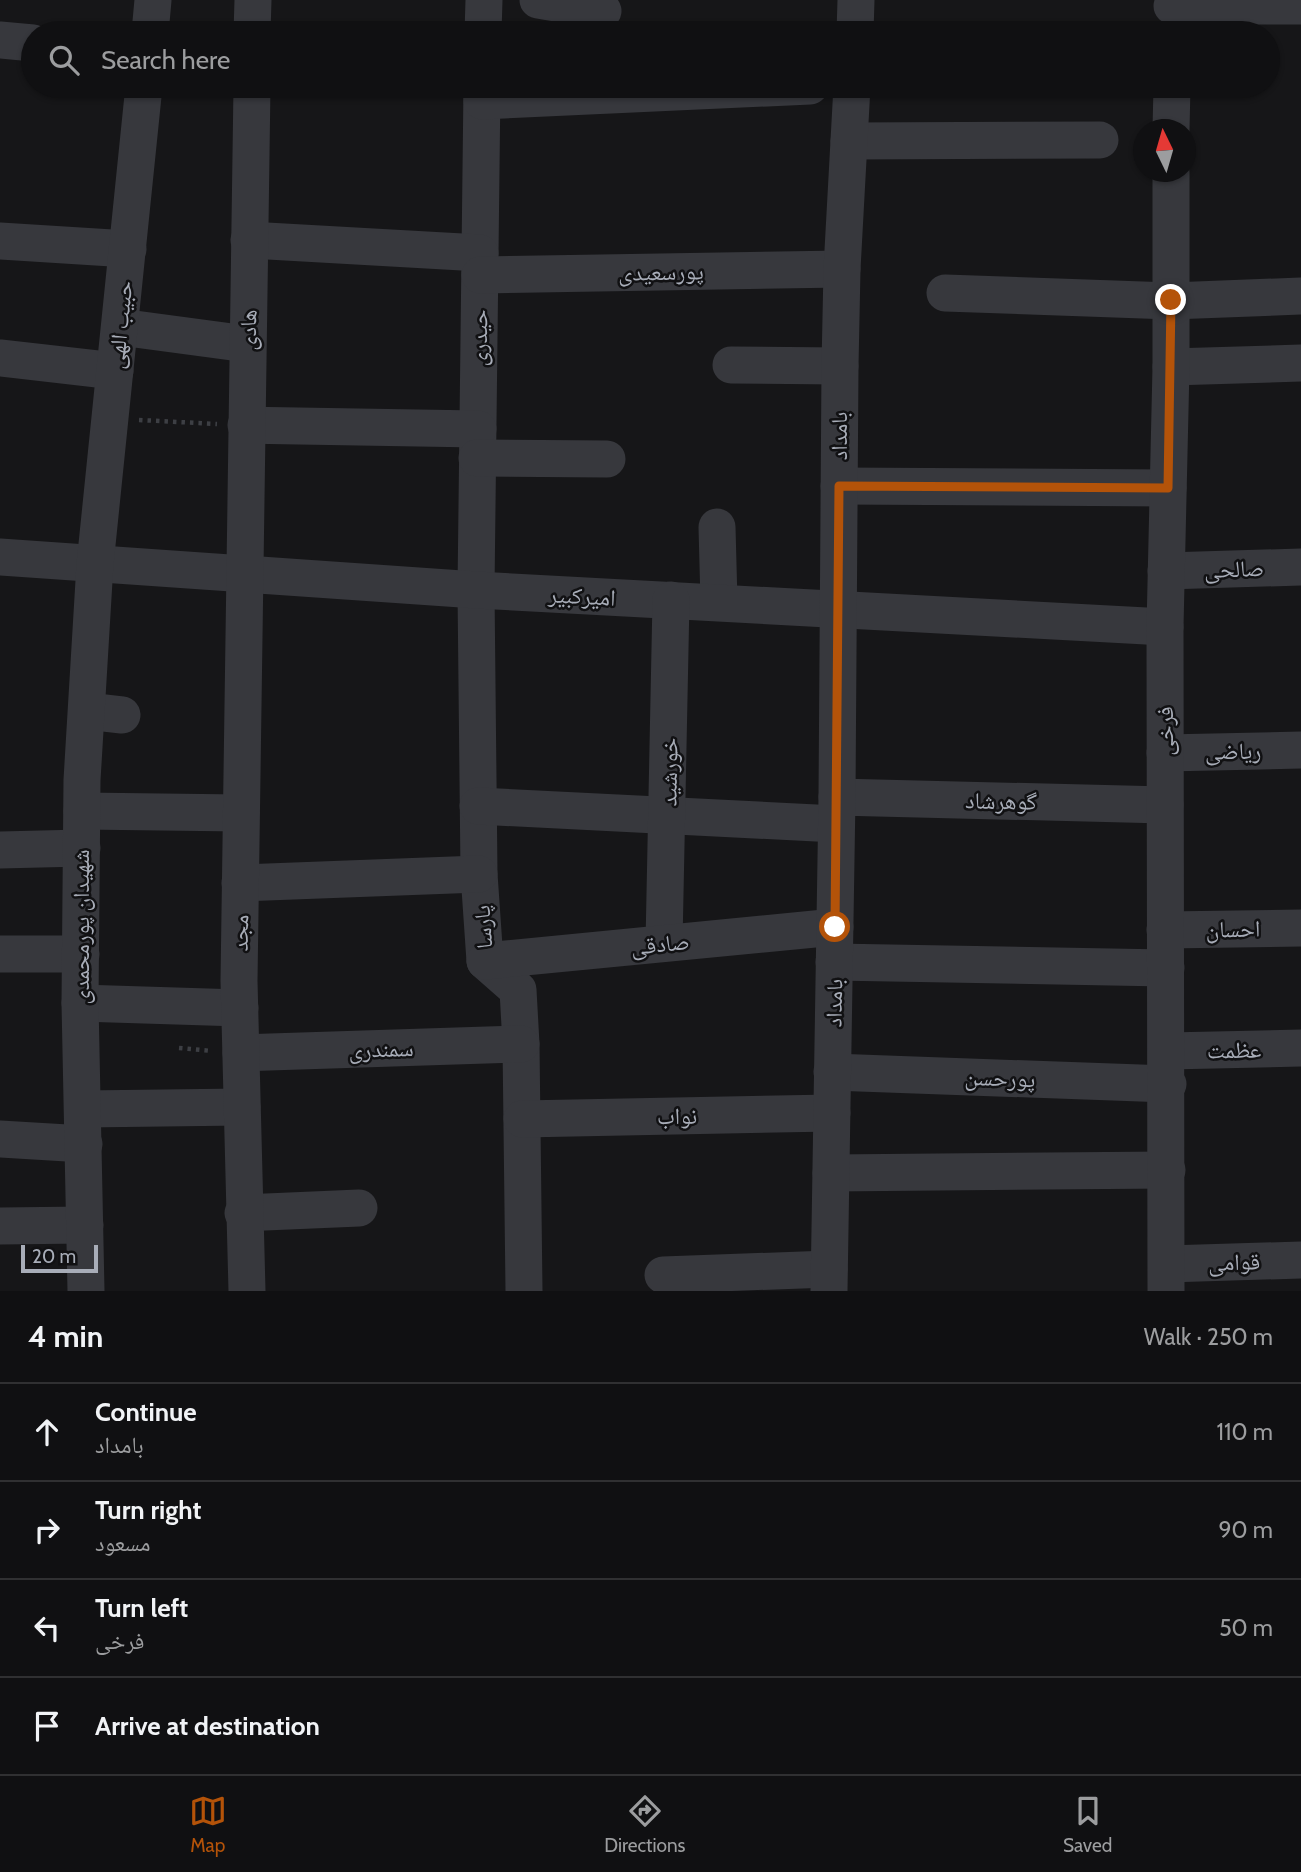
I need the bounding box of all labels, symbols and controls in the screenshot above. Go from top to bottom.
search box [21,21,1280,98]
icon: search [45,41,83,79]
text: Search here [101,44,230,76]
north arrow [1133,119,1196,182]
street label: پورسعیدی [618,257,704,287]
street label: حبیب الهی [101,280,139,370]
route end [1155,284,1186,315]
street label: هادی [234,309,262,351]
street label: حیدری [465,309,493,367]
street label: بامداد [825,412,853,460]
street label: صالحی [1204,554,1264,584]
street label: امیرکبیر [547,580,616,612]
street label: فرخی [1151,706,1179,756]
street label: خورشید [654,737,684,807]
street label: ریاضی [1205,737,1261,765]
street label: گوهرشاد [965,786,1038,816]
street label: شهیدان پورمحمدی [67,849,95,1005]
street label: پارسا [468,904,499,950]
route start [819,911,850,942]
street label: مجد [226,914,254,952]
street label: احسان [1205,915,1261,943]
street label: صادقی [629,927,691,961]
street label: بامداد [820,978,848,1028]
street label: سمندری [348,1034,414,1064]
street label: عظمت [1207,1036,1262,1064]
street label: پورحسن [964,1063,1036,1093]
street label: نواب [657,1102,697,1130]
scale bar [21,1242,98,1274]
text: 20 m [32,1245,76,1268]
street label: قوامی [1207,1247,1261,1277]
text: 4 min [28,1318,103,1355]
text: Walk · 250 m [1144,1323,1273,1351]
text: Continue [95,1396,197,1428]
icon: ahead [28,1413,66,1451]
text: 110 m [1217,1418,1273,1446]
text: بامداد [95,1431,144,1459]
text: Turn right [95,1494,201,1526]
icon: right [28,1511,66,1549]
text: 90 m [1219,1516,1273,1544]
text: مسعود [95,1529,151,1557]
text: Turn left [95,1592,188,1624]
icon: left [28,1609,66,1647]
text: 50 m [1219,1614,1273,1642]
text: فرخی [95,1627,144,1655]
icon: arrive [28,1707,66,1745]
text: Arrive at destination [95,1710,320,1742]
tab: Map [189,1792,227,1857]
tab: Directions [604,1792,685,1857]
tab: Saved [1063,1792,1112,1857]

